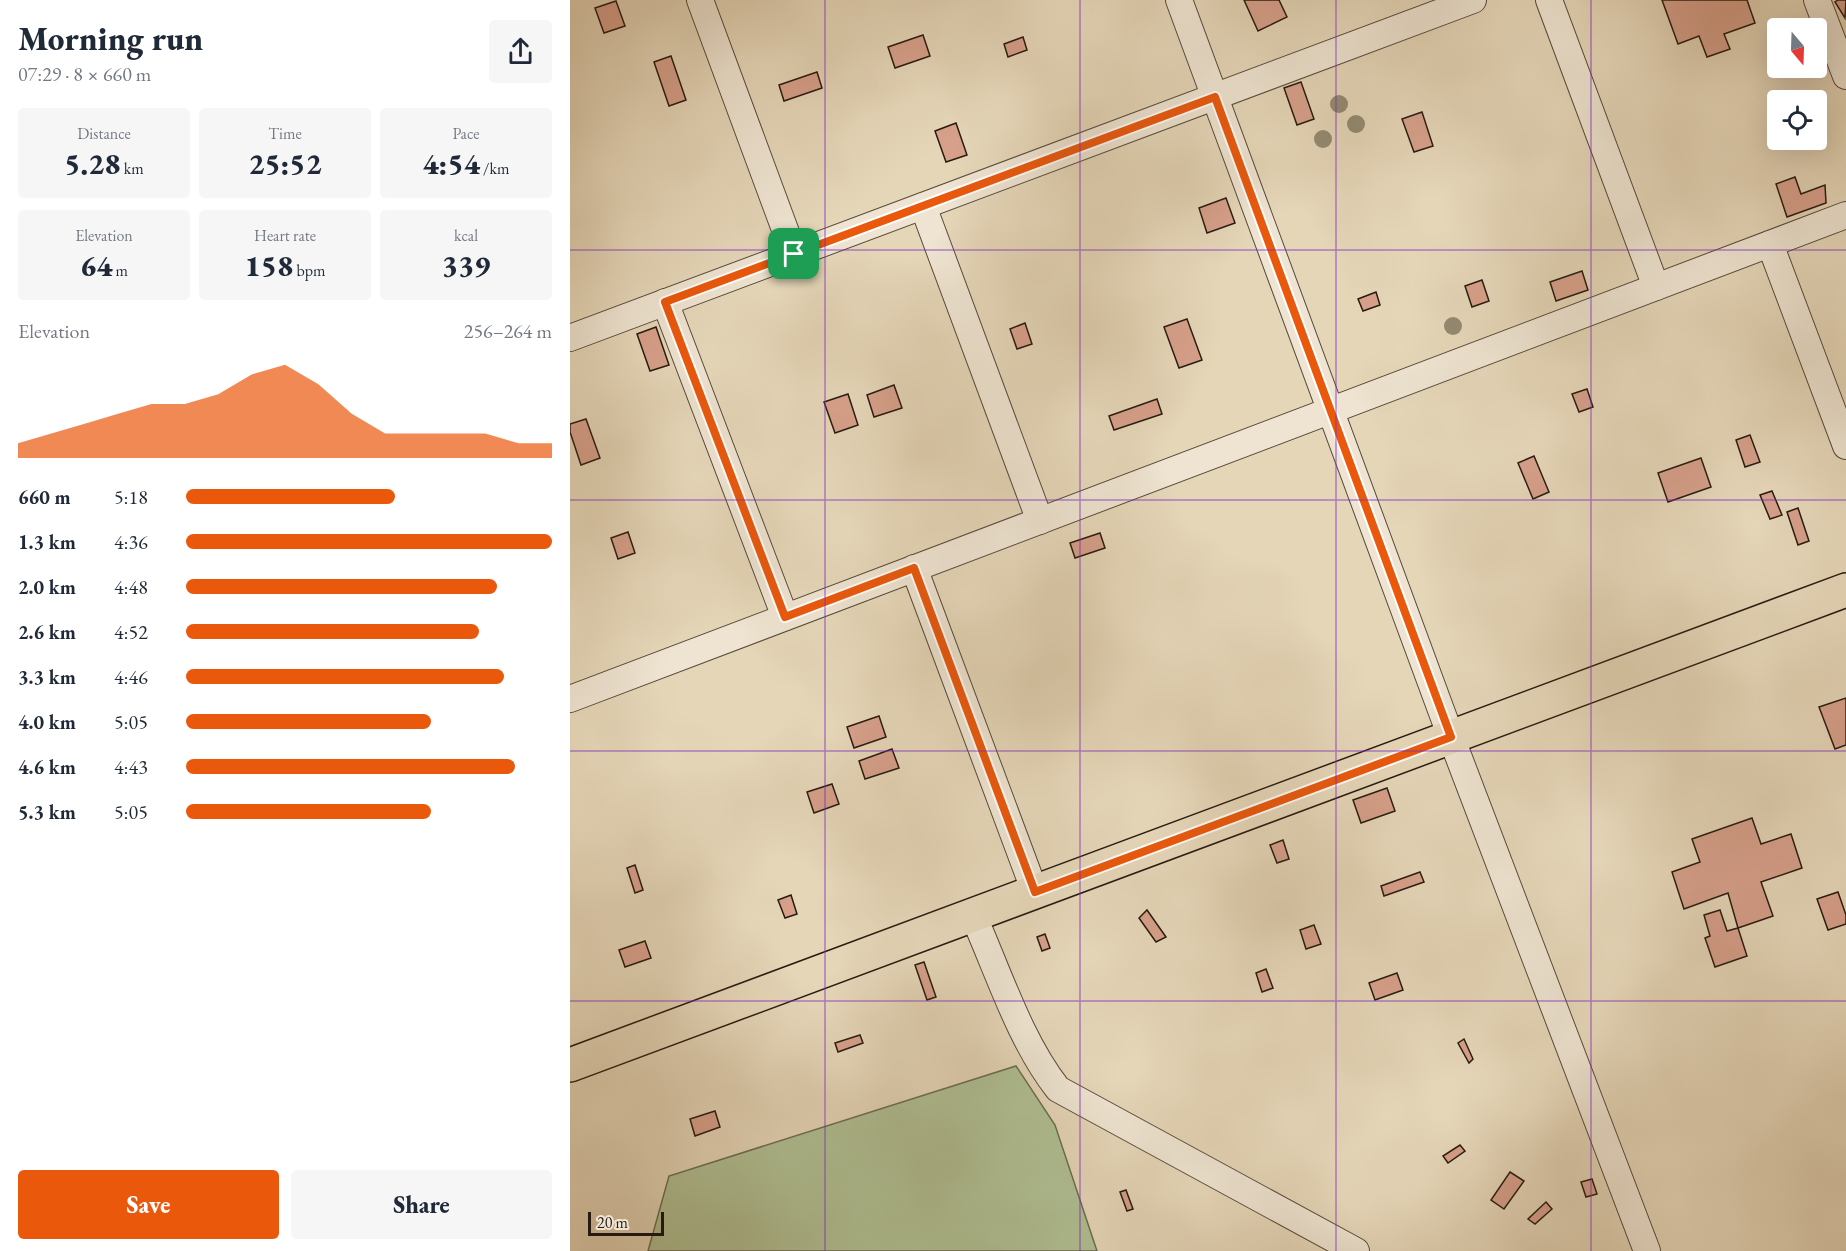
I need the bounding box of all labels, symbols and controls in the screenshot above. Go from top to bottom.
text: Morning run [18,17,203,60]
north arrow [1767,18,1827,78]
map controls [1767,18,1827,150]
button: share [489,20,552,83]
text: 07:29 · 8 × 660 m [18,61,151,87]
button: locate [1767,90,1827,150]
text: Distance [77,123,131,144]
text: Time [268,123,302,144]
text: Pace [453,123,479,144]
text: 5.28 [64,144,120,183]
text: 25:52 [248,144,322,183]
text: 4:54 [423,144,480,183]
text: km [120,158,144,179]
text: /km [480,158,509,179]
text: Elevation [75,225,133,246]
text: Heart rate [254,225,316,246]
text: kcal [454,225,478,246]
pin [768,228,819,279]
icon: arrive [777,237,810,270]
text: 64 [80,246,112,285]
text: 158 [245,246,293,285]
text: 339 [442,246,490,285]
text: m [112,260,128,281]
text: bpm [293,260,325,281]
text: Elevation [18,318,90,344]
text: 256–264 m [464,318,552,344]
text: 660 m [18,484,71,510]
text: 5:18 [114,484,148,510]
text: 1.3 km [18,529,76,555]
text: 4:36 [114,529,148,555]
text: 2.0 km [18,574,76,600]
text: 4:48 [114,574,148,600]
text: 2.6 km [18,619,76,645]
text: 4:52 [114,619,148,645]
text: 3.3 km [18,664,76,690]
text: 4:46 [114,664,148,690]
text: 4.0 km [18,709,76,735]
text: 5:05 [114,709,148,735]
text: 4.6 km [18,754,76,780]
text: 4:43 [114,754,148,780]
text: 5.3 km [18,799,76,825]
text: 5:05 [114,799,148,825]
button: Save [18,1170,279,1239]
button: Share [291,1170,552,1239]
scale bar [588,1209,664,1236]
text: 20 m [597,1212,628,1233]

